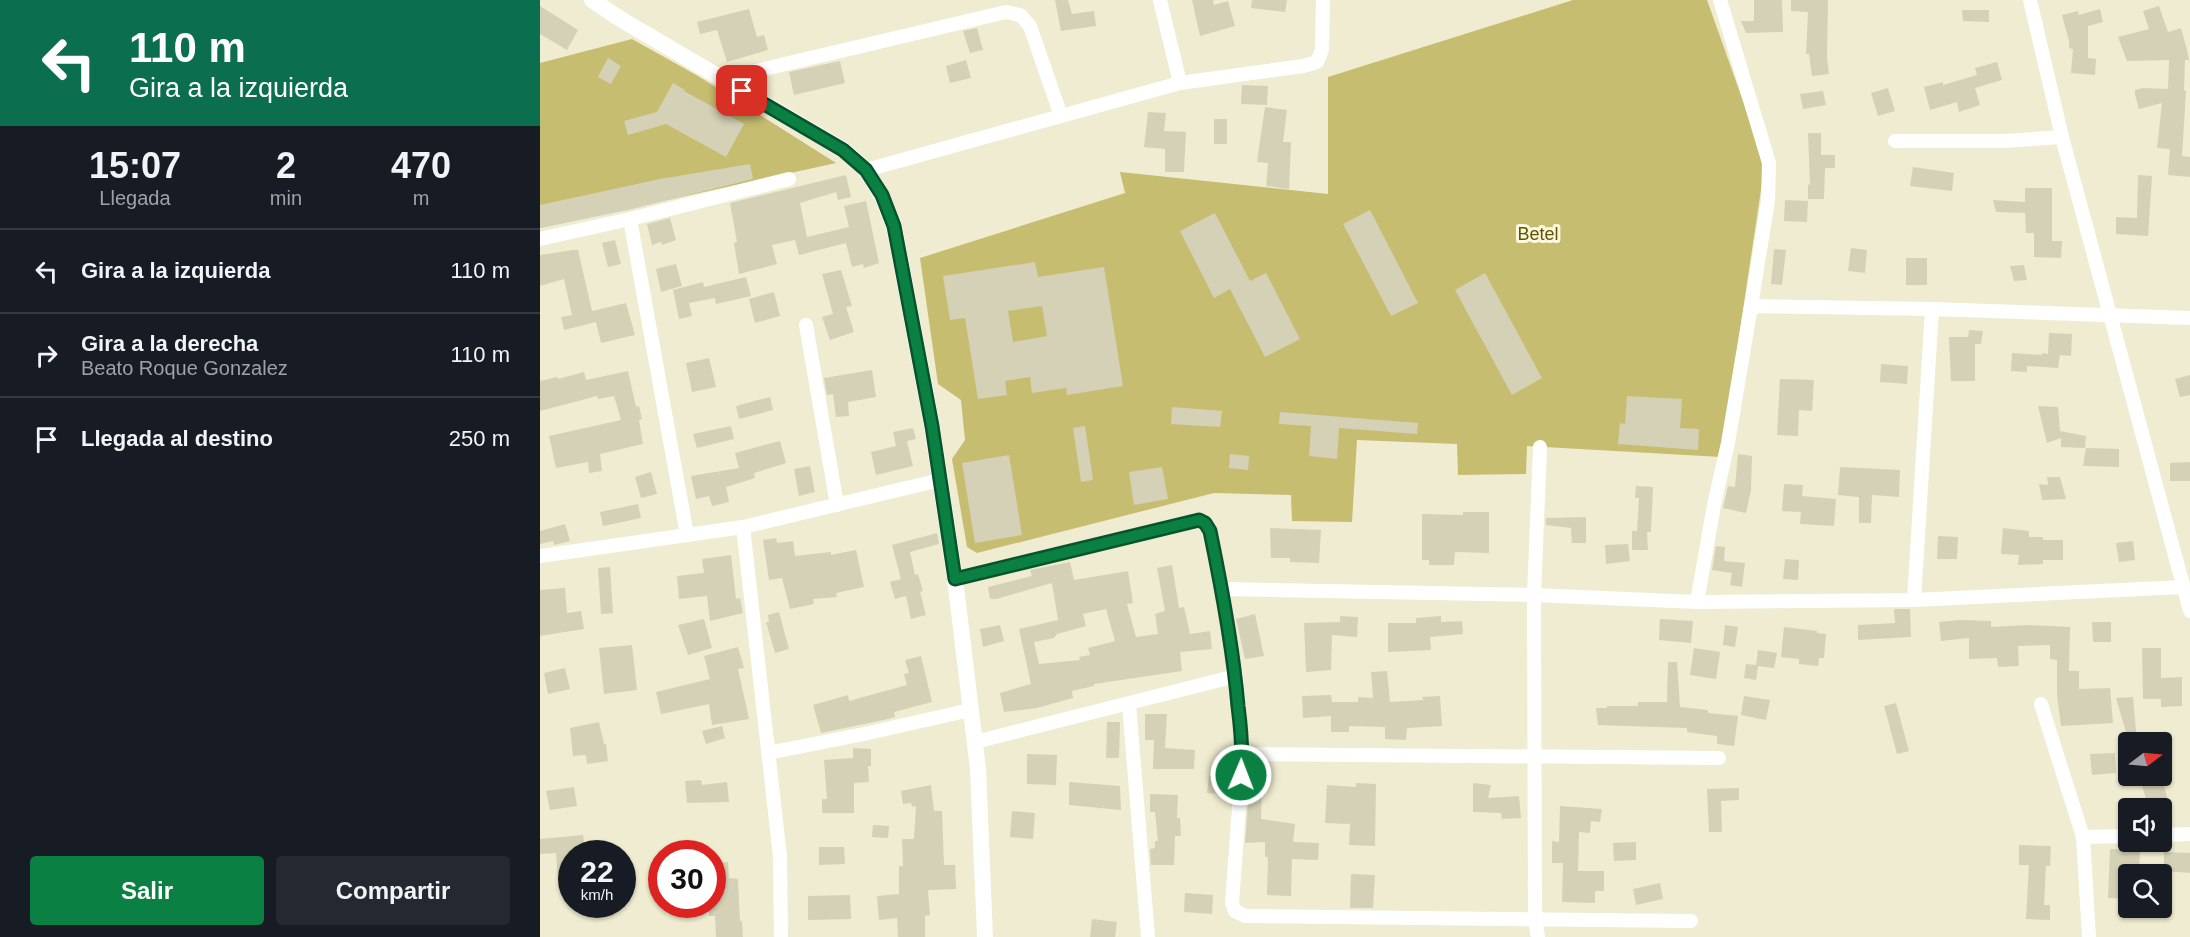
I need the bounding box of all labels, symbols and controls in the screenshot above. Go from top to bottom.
icon: left [30,24,108,102]
text: 110 m [129,24,246,71]
pin [716,65,767,116]
text: Gira a la izquierda [129,73,348,103]
icon: arrive [725,74,758,107]
text: 15:07 [89,145,181,186]
text: 2 [276,145,296,186]
text: 470 [391,145,451,186]
text: Llegada [99,187,171,209]
text: min [270,187,302,209]
text: m [413,187,429,209]
park label: Betel [1517,224,1559,244]
icon: left [30,255,63,288]
text: Gira a la izquierda [81,258,271,283]
text: 110 m [450,258,510,283]
text: Gira a la derecha [81,331,258,356]
icon: right [30,339,63,372]
text: 110 m [450,342,510,367]
text: Beato Roque Gonzalez [81,357,288,379]
icon: arrive [30,423,63,456]
text: Llegada al destino [81,426,273,451]
text: 250 m [449,426,510,451]
north arrow [2118,732,2172,786]
map controls [2118,732,2172,918]
position arrow [1209,743,1273,807]
button: sound [2118,798,2172,852]
speed limit sign: 30 [648,840,726,918]
text: 22 [580,855,614,888]
button: Salir [30,856,264,925]
button: Compartir [276,856,510,925]
button: search [2118,864,2172,918]
text: km/h [581,886,613,903]

